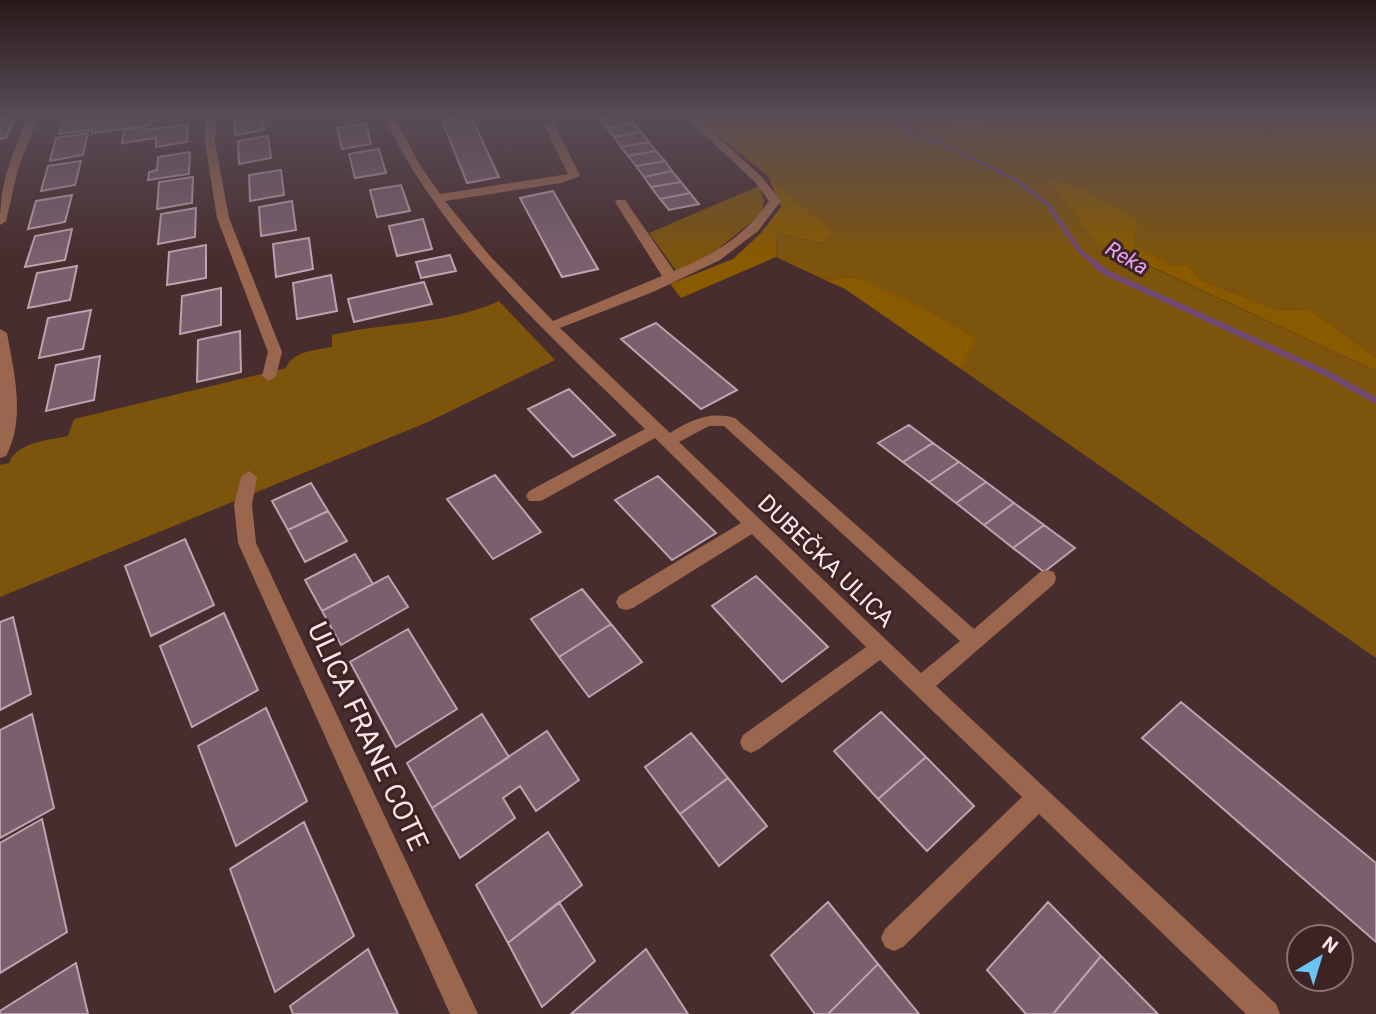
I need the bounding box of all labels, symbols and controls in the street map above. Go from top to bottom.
water label: Reka [1102,236,1152,280]
street label: DUBEČKA ULICA [752,488,901,633]
street label: ULICA FRANE COTE [301,617,435,855]
north arrow [1285,923,1355,993]
text: N [1318,932,1343,958]

